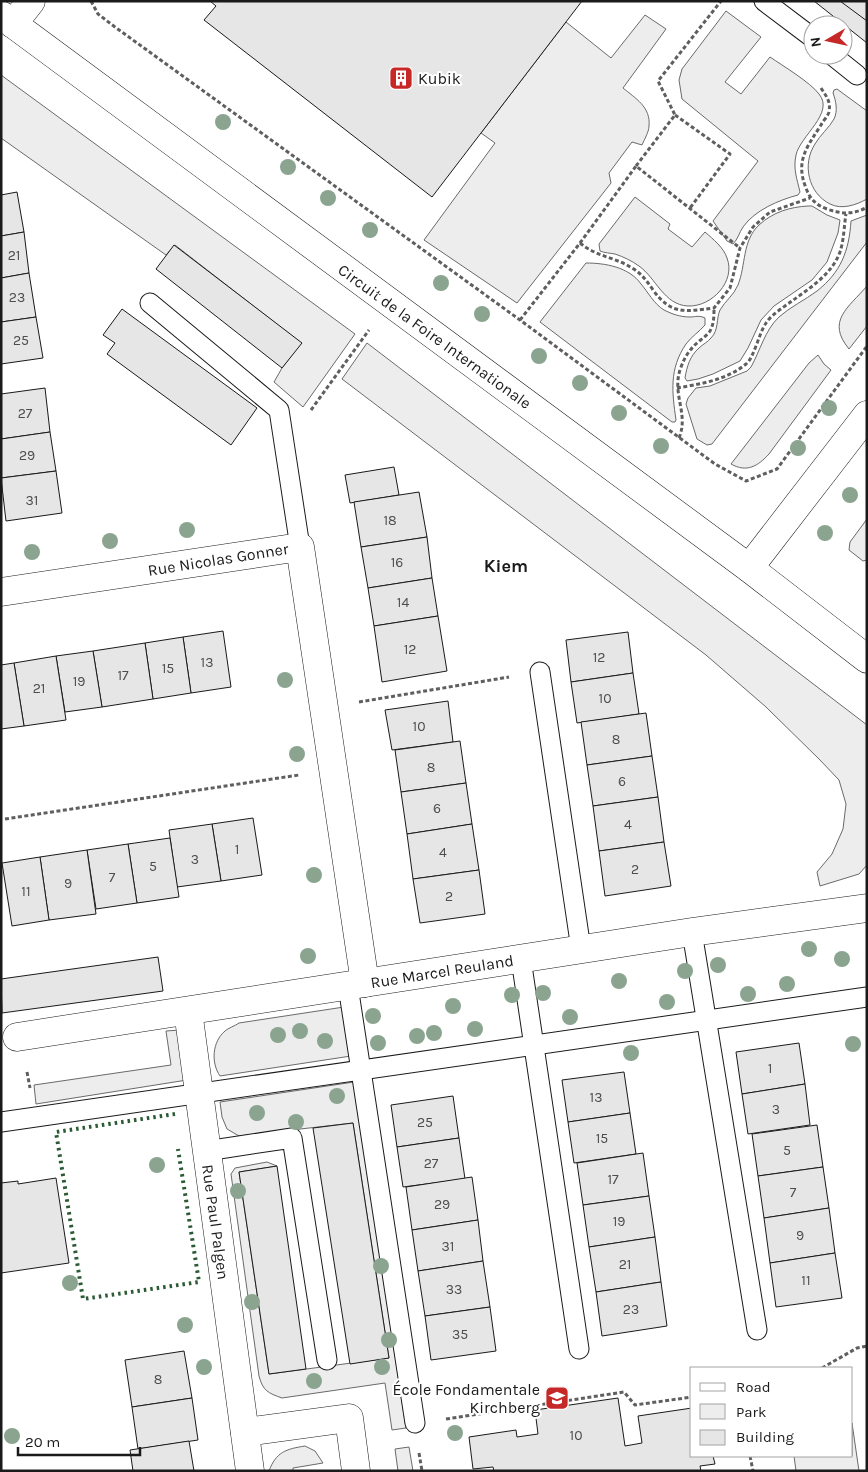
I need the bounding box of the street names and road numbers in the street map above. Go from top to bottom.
street label: Circuit de la Foire Internationale [334,260,535,413]
street label: Rue Nicolas Gonner [146,539,290,580]
street label: Rue Marcel Reuland [369,951,515,992]
street label: Rue Paul Palgen [198,1163,233,1281]

